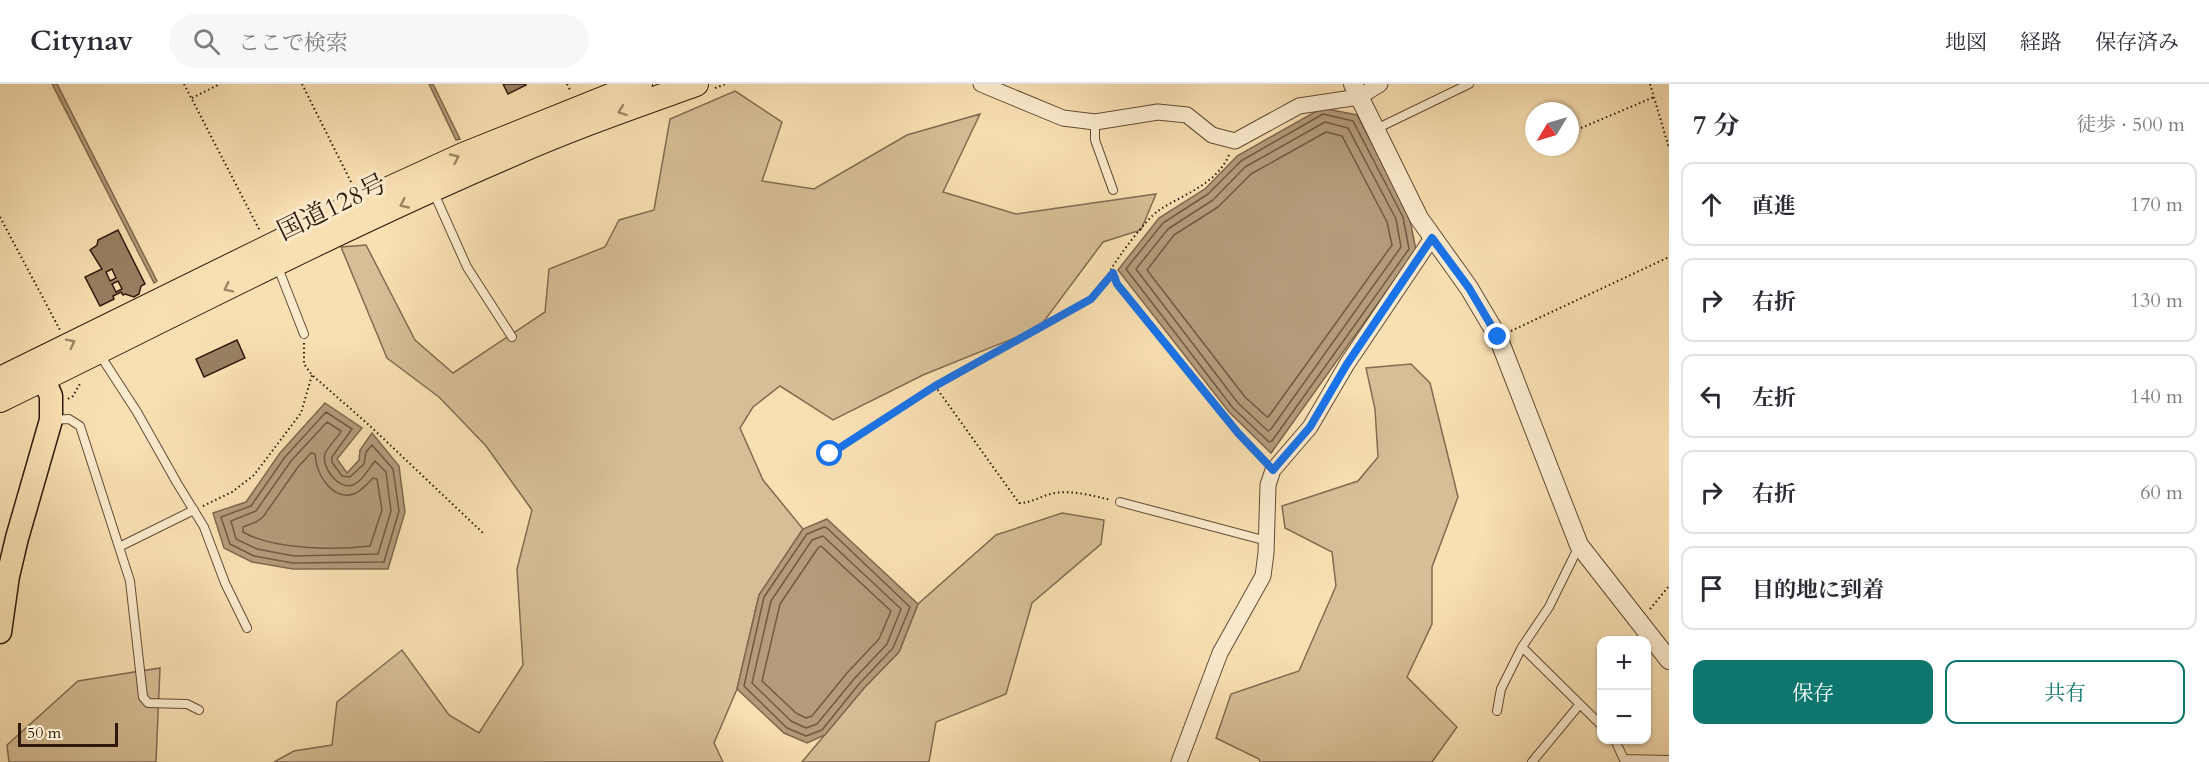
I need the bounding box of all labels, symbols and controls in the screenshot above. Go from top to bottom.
search box [169,14,589,68]
text: Citynav [30,22,133,60]
icon: search [190,25,223,58]
text: ここで検索 [238,28,348,58]
text: 地図 [1945,28,1987,57]
text: 経路 [2020,28,2062,57]
text: 保存済み [2095,28,2179,57]
north arrow [1525,102,1579,156]
one-way arrow [617,104,628,116]
text: 7 分 [1693,108,1739,143]
text: 徒歩 · 500 m [2076,111,2185,138]
one-way arrow [448,154,459,166]
street label: 国道128号 [271,165,393,249]
icon: ahead [1695,188,1728,221]
text: 直進 [1752,191,1796,221]
text: 170 m [2130,191,2183,218]
one-way arrow [399,196,410,208]
one-way arrow [223,281,234,293]
icon: right [1695,284,1728,317]
text: 右折 [1752,287,1796,317]
text: 130 m [2130,287,2183,314]
route end [1484,323,1510,349]
one-way arrow [65,339,76,351]
icon: left [1695,380,1728,413]
text: 左折 [1752,383,1796,413]
text: 140 m [2130,383,2183,410]
route start [816,440,842,466]
icon: right [1695,476,1728,509]
text: 右折 [1752,479,1796,509]
text: 60 m [2140,479,2183,506]
icon: arrive [1695,572,1728,605]
text: 目的地に到着 [1752,575,1884,605]
map controls [1597,636,1651,744]
button: + [1597,636,1651,690]
button: 保存 [1693,660,1933,724]
button: 共有 [1945,660,2185,724]
button: − [1597,690,1651,744]
scale bar [18,720,118,748]
text: 50 m [27,722,61,744]

